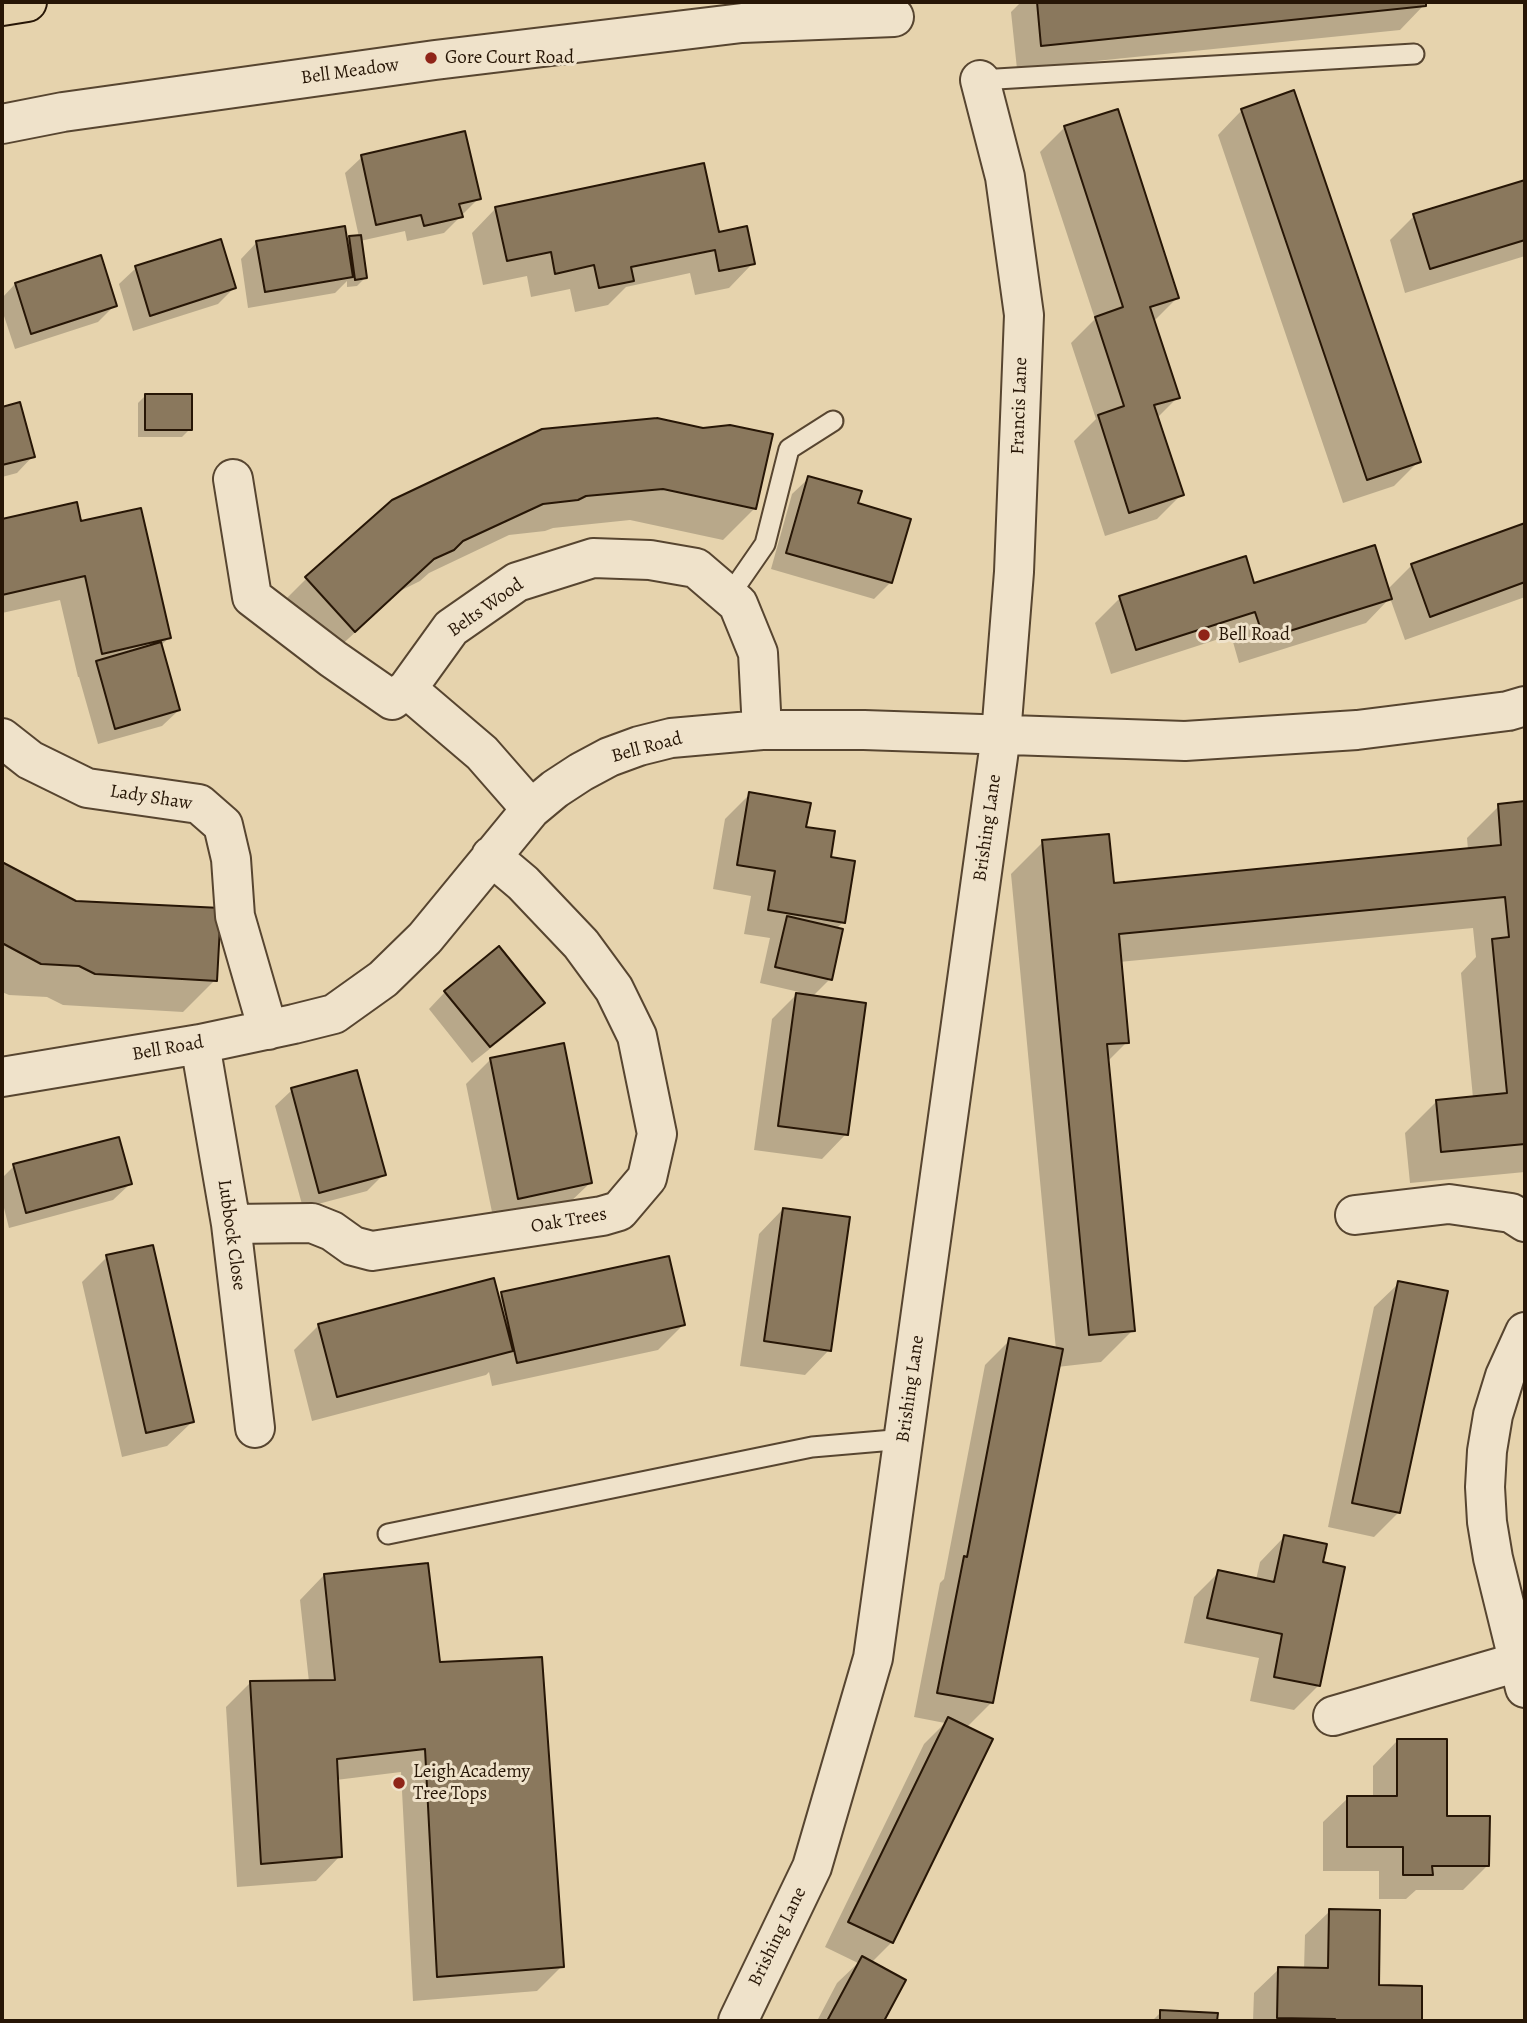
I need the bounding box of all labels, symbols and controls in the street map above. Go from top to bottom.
place label: Gore Court Road [445,47,574,69]
marker: Gore Court Road [423,50,439,66]
street label: Bell Meadow [300,54,400,90]
street label: Francis Lane [1007,357,1033,455]
street label: Belts Wood [444,574,528,642]
place label: Bell Road [1218,624,1290,646]
marker: Bell Road [1196,627,1212,643]
street label: Bell Road [609,728,685,768]
street label: Brishing Lane [969,773,1007,883]
street label: Lady Shaw [108,780,194,816]
street label: Bell Road [130,1031,206,1067]
street label: Lubbock Close [212,1178,250,1292]
street label: Oak Trees [529,1203,609,1239]
street label: Brishing Lane [892,1334,930,1444]
place label: Leigh Academy Tree Tops [413,1761,530,1805]
marker: Leigh Academy Tree Tops [391,1775,407,1791]
street label: Brishing Lane [744,1883,812,1991]

